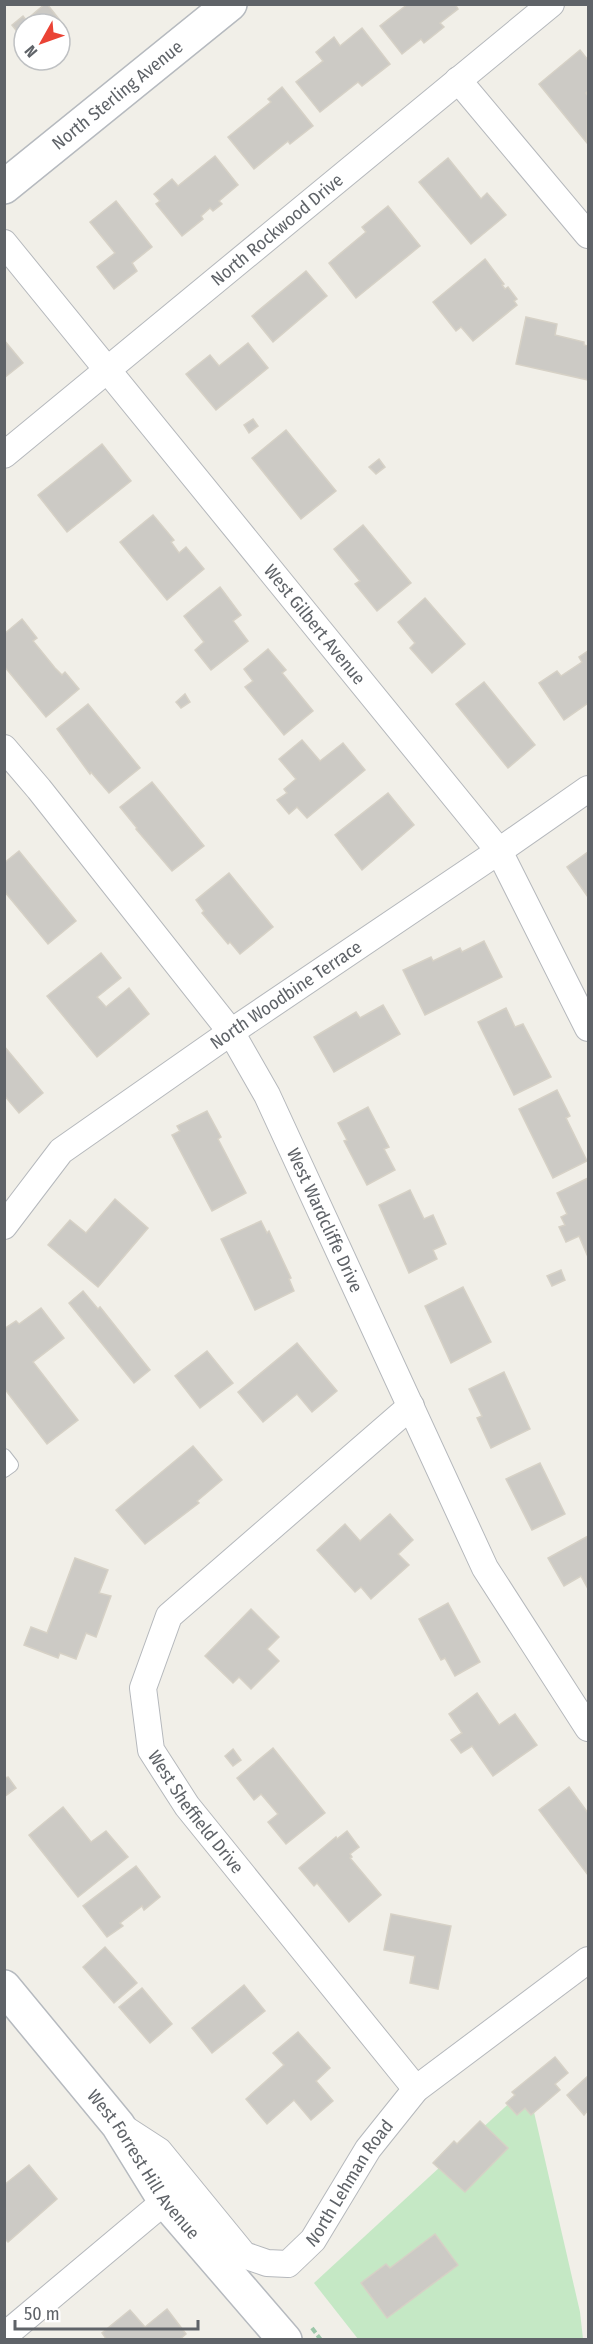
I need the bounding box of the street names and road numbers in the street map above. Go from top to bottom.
street label: North Sterling Avenue [48,36,187,155]
street label: North Rockwood Drive [207,169,348,291]
street label: West Gilbert Avenue [259,560,370,689]
street label: North Woodbine Terrace [206,936,366,1054]
street label: West Wardcliffe Drive [282,1145,367,1296]
street label: West Sheffield Drive [143,1746,248,1878]
street label: West Forrest Hill Avenue [82,2085,204,2244]
street label: North Lehman Road [301,2115,398,2252]

